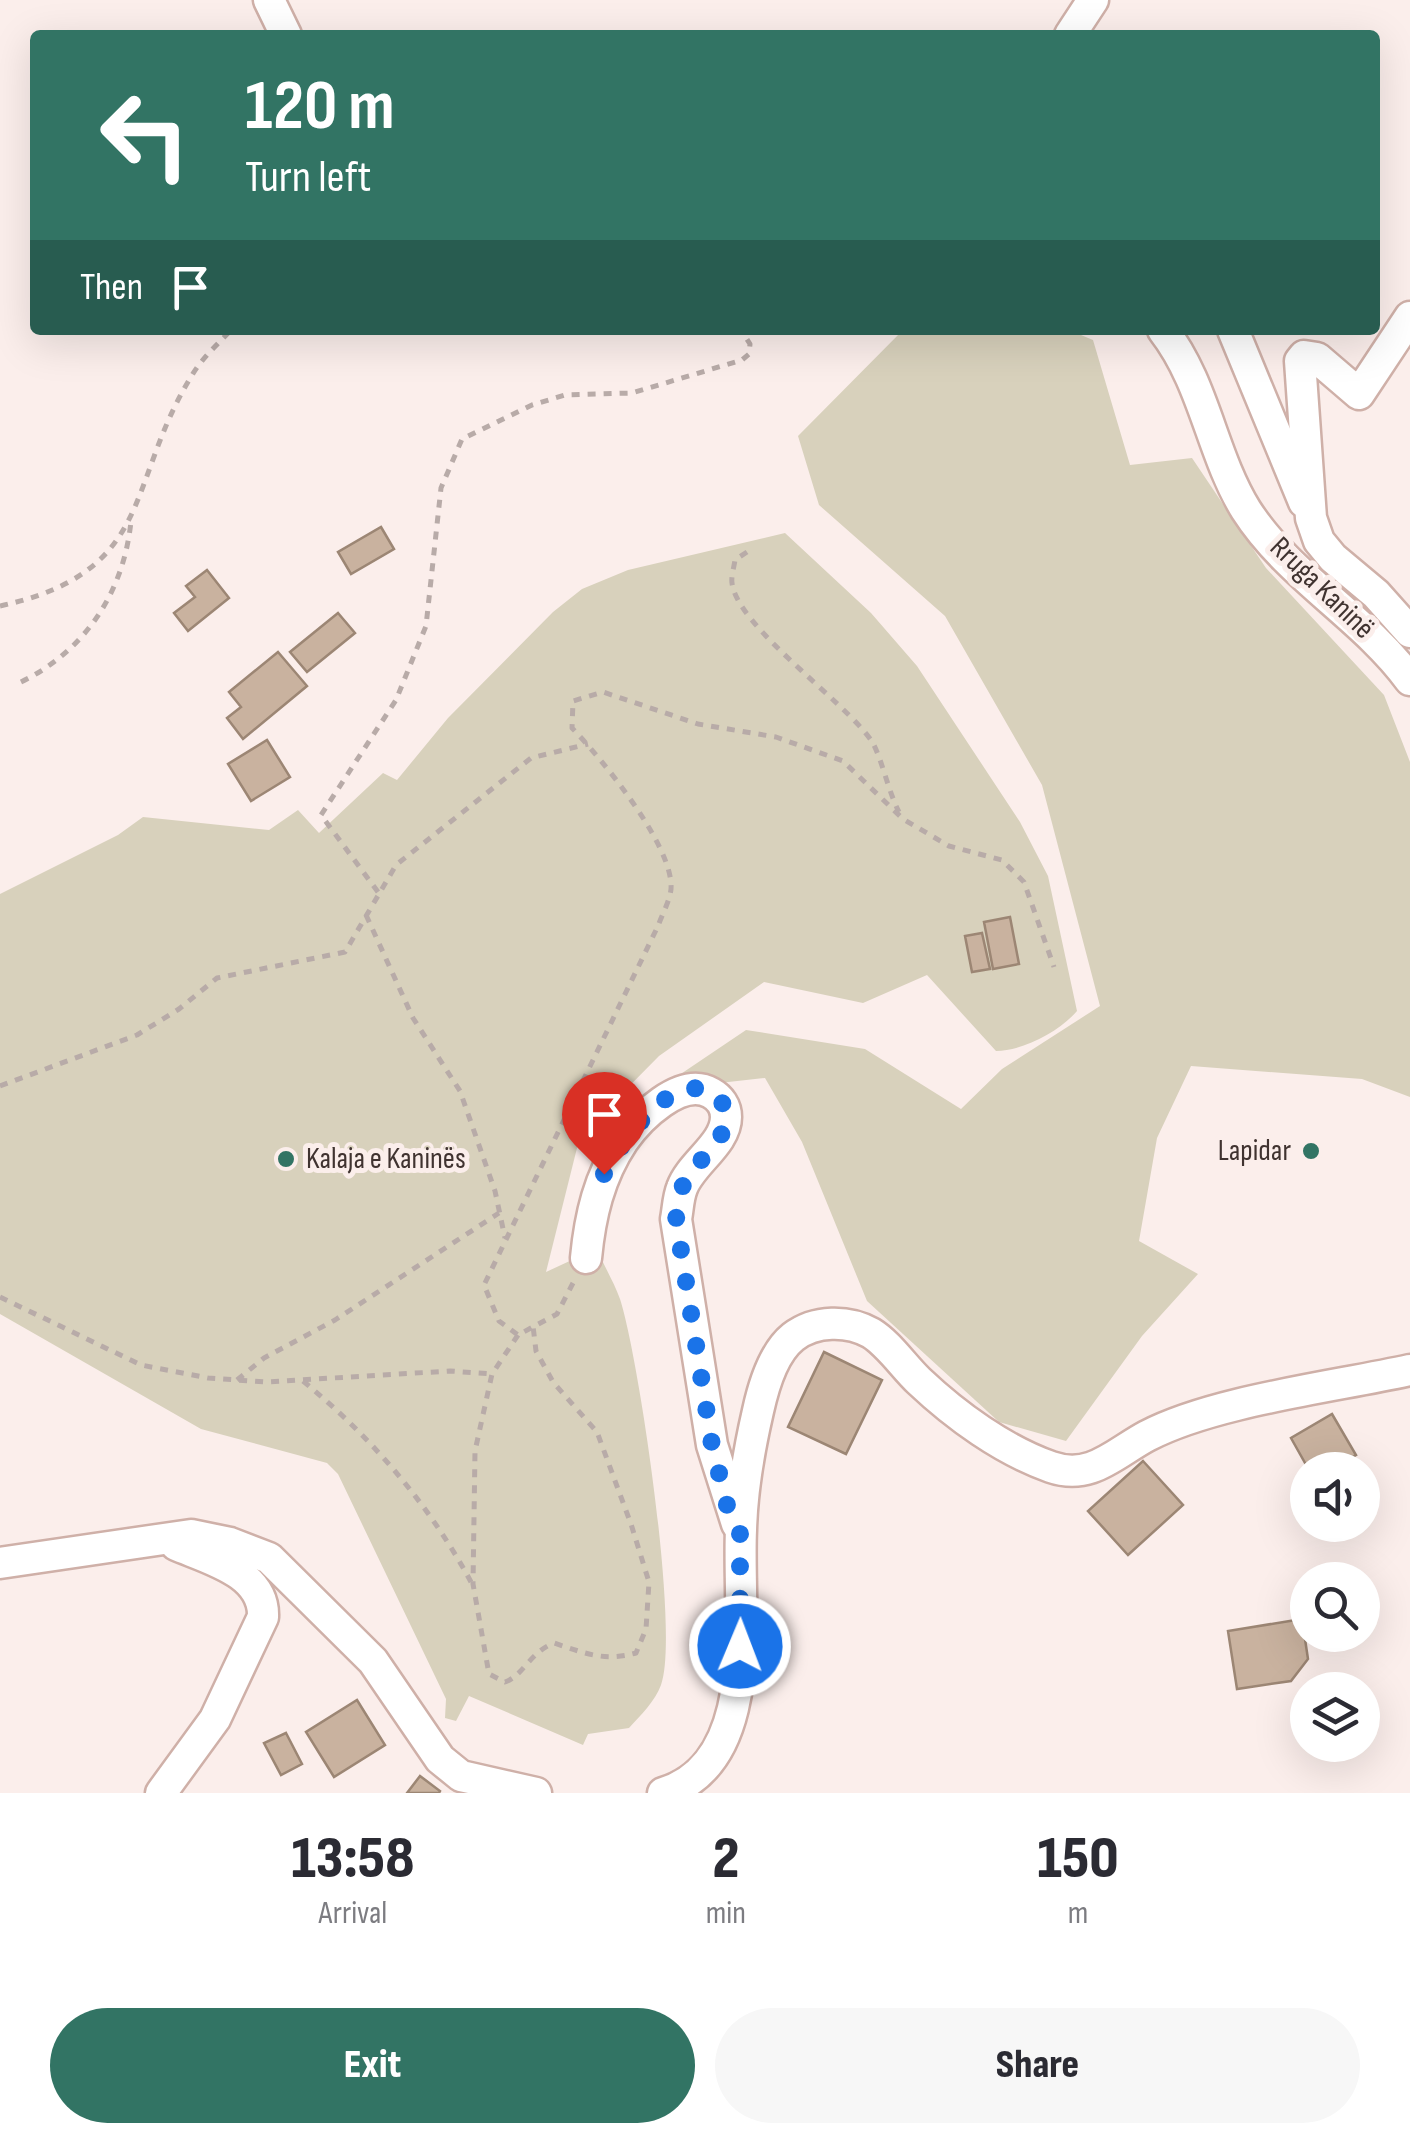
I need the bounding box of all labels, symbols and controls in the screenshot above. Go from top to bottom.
text: 120 m [245,65,395,149]
icon: left [80,70,210,200]
text: Turn left [245,150,371,205]
icon: arrive [163,260,218,315]
text: Then [80,265,143,310]
street label: Rruga Kaninë [1262,529,1382,647]
pin [562,1072,647,1175]
icon: arrive [577,1087,632,1142]
place label: Lapidar [1218,1133,1291,1169]
marker: Lapidar [1300,1140,1322,1162]
place label: Kalaja e Kaninës [306,1141,466,1177]
marker: Kalaja e Kaninës [275,1148,297,1170]
map controls [1290,1452,1380,1762]
button: sound [1290,1452,1380,1542]
button: search [1290,1562,1380,1652]
position arrow [688,1594,792,1698]
button: layers [1290,1672,1380,1762]
text: 13:58 [291,1823,414,1895]
text: 2 [712,1823,739,1895]
text: 150 [1037,1823,1119,1895]
text: Arrival [318,1894,387,1933]
text: min [706,1894,746,1933]
text: m [1068,1894,1088,1933]
button: Exit [50,2008,695,2123]
button: Share [715,2008,1360,2123]

